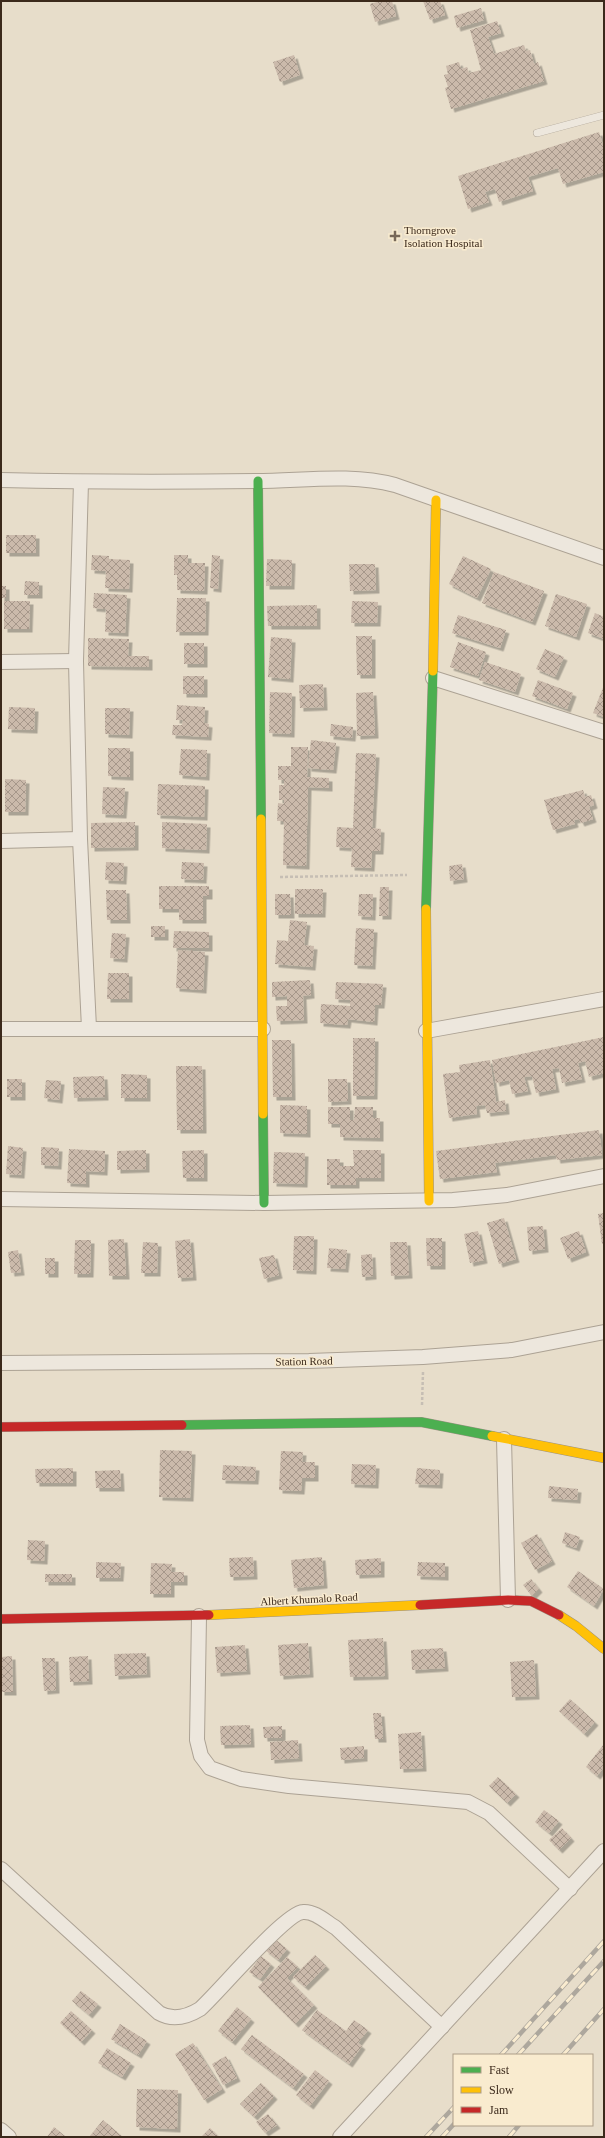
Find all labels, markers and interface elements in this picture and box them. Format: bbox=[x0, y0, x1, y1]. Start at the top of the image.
place label: Thorngrove Isolation Hospital bbox=[404, 224, 483, 249]
marker: Thorngrove Isolation Hospital bbox=[389, 230, 401, 242]
street label: Station Road bbox=[275, 1354, 333, 1367]
street label: Albert Khumalo Road bbox=[260, 1590, 359, 1608]
legend bbox=[453, 2054, 593, 2126]
text: Fast bbox=[489, 2063, 510, 2077]
text: Slow bbox=[489, 2083, 514, 2097]
text: Jam bbox=[489, 2103, 509, 2117]

